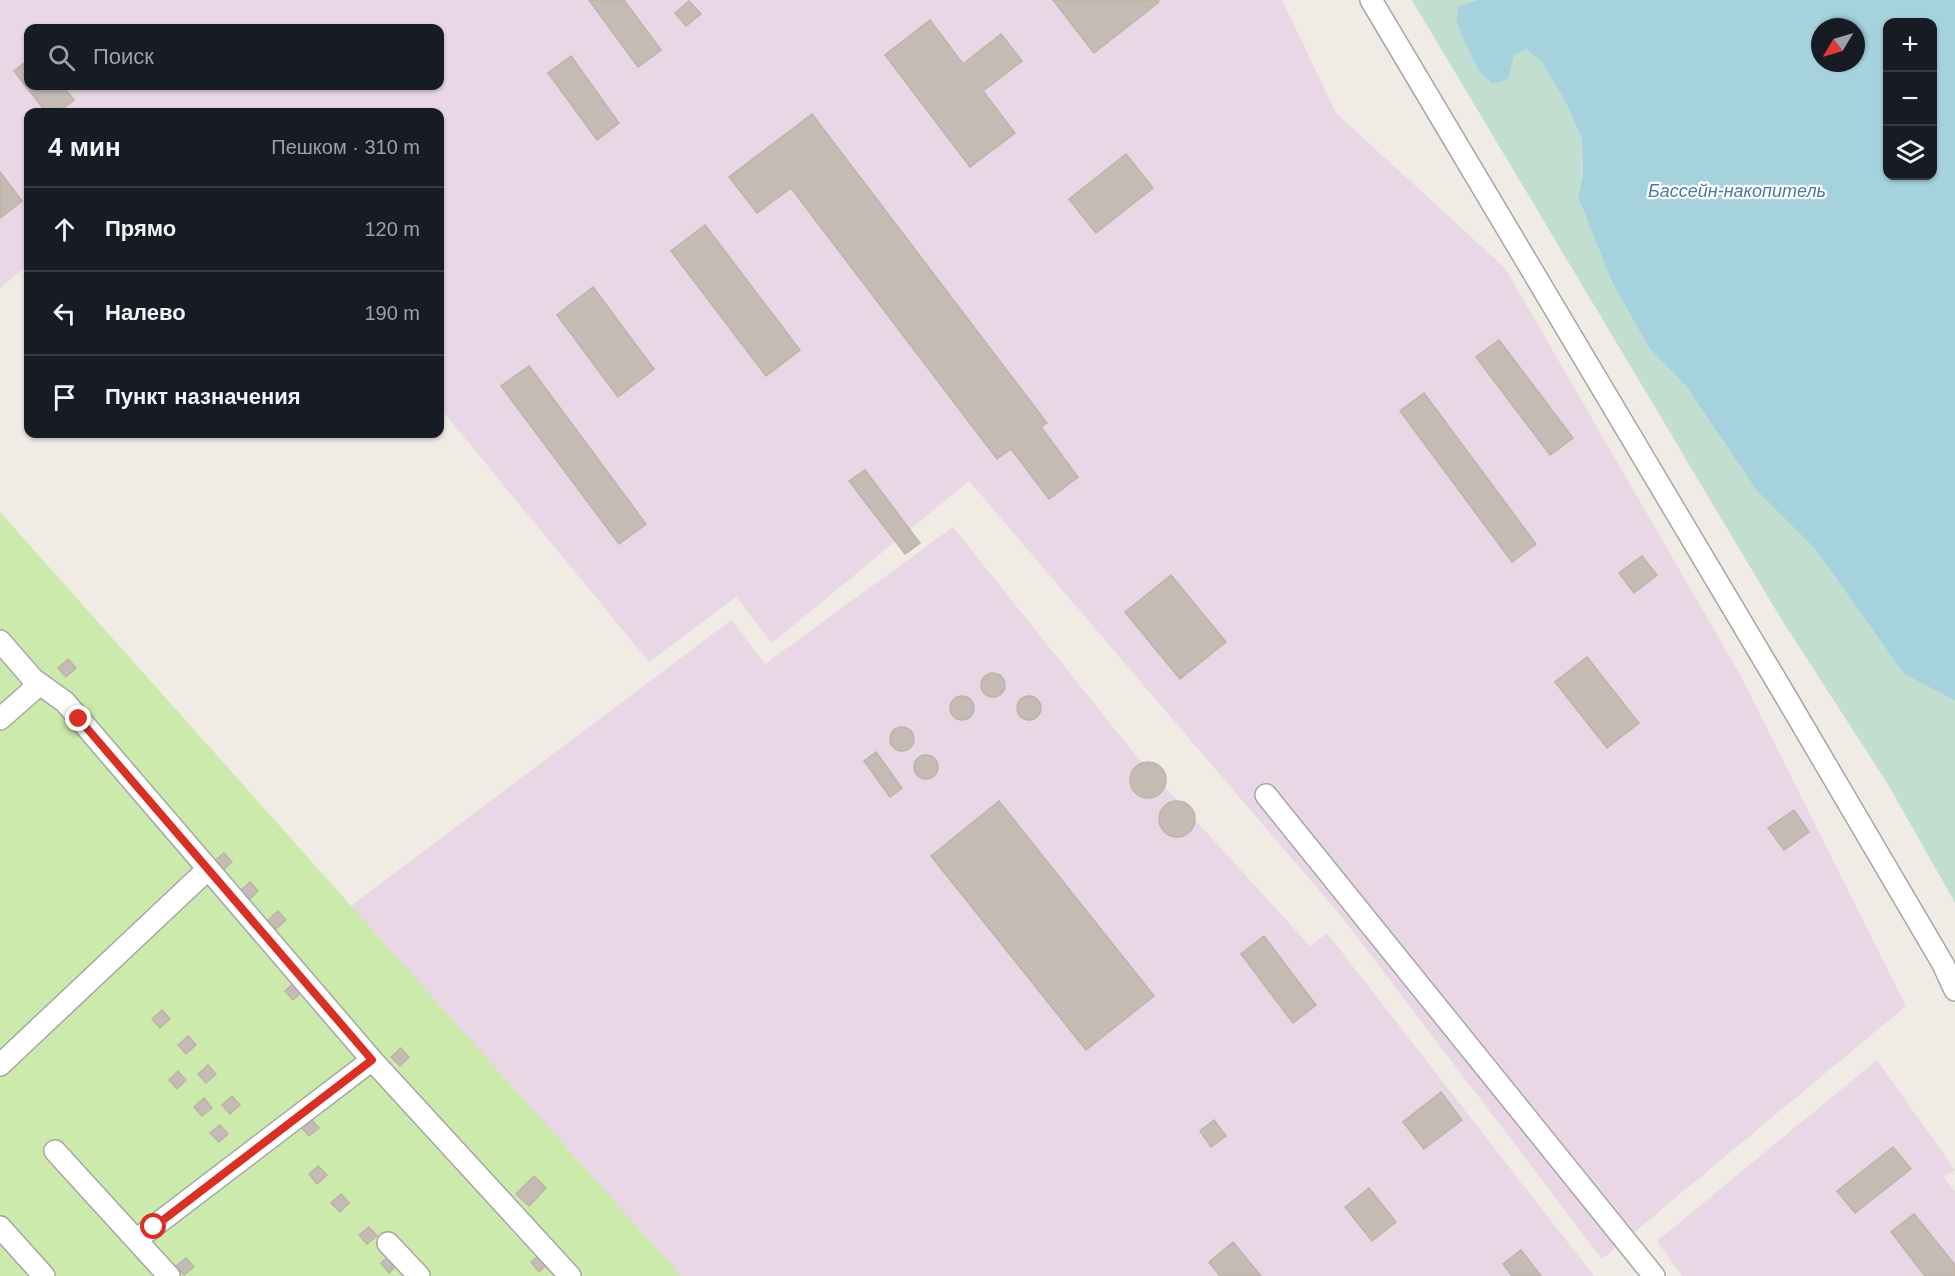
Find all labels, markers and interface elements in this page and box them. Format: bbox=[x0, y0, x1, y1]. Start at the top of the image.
north arrow bbox=[1811, 18, 1865, 72]
map controls bbox=[1883, 18, 1937, 180]
button: + bbox=[1883, 18, 1937, 72]
search box bbox=[24, 24, 444, 90]
icon: search bbox=[45, 41, 78, 74]
text: Поиск bbox=[93, 44, 154, 69]
button: − bbox=[1883, 72, 1937, 126]
button: layers bbox=[1883, 126, 1937, 180]
text: 4 мин bbox=[48, 132, 121, 162]
text: Пешком · 310 m bbox=[271, 136, 420, 158]
water label: Бассейн-накопитель bbox=[1648, 181, 1826, 201]
icon: ahead bbox=[48, 213, 81, 246]
text: Прямо bbox=[105, 216, 176, 241]
text: 120 m bbox=[364, 218, 420, 240]
icon: left bbox=[48, 297, 81, 330]
text: Налево bbox=[105, 300, 186, 325]
text: 190 m bbox=[364, 302, 420, 324]
icon: arrive bbox=[48, 381, 81, 414]
text: Пункт назначения bbox=[105, 384, 301, 409]
route end bbox=[65, 705, 91, 731]
route start bbox=[140, 1213, 166, 1239]

